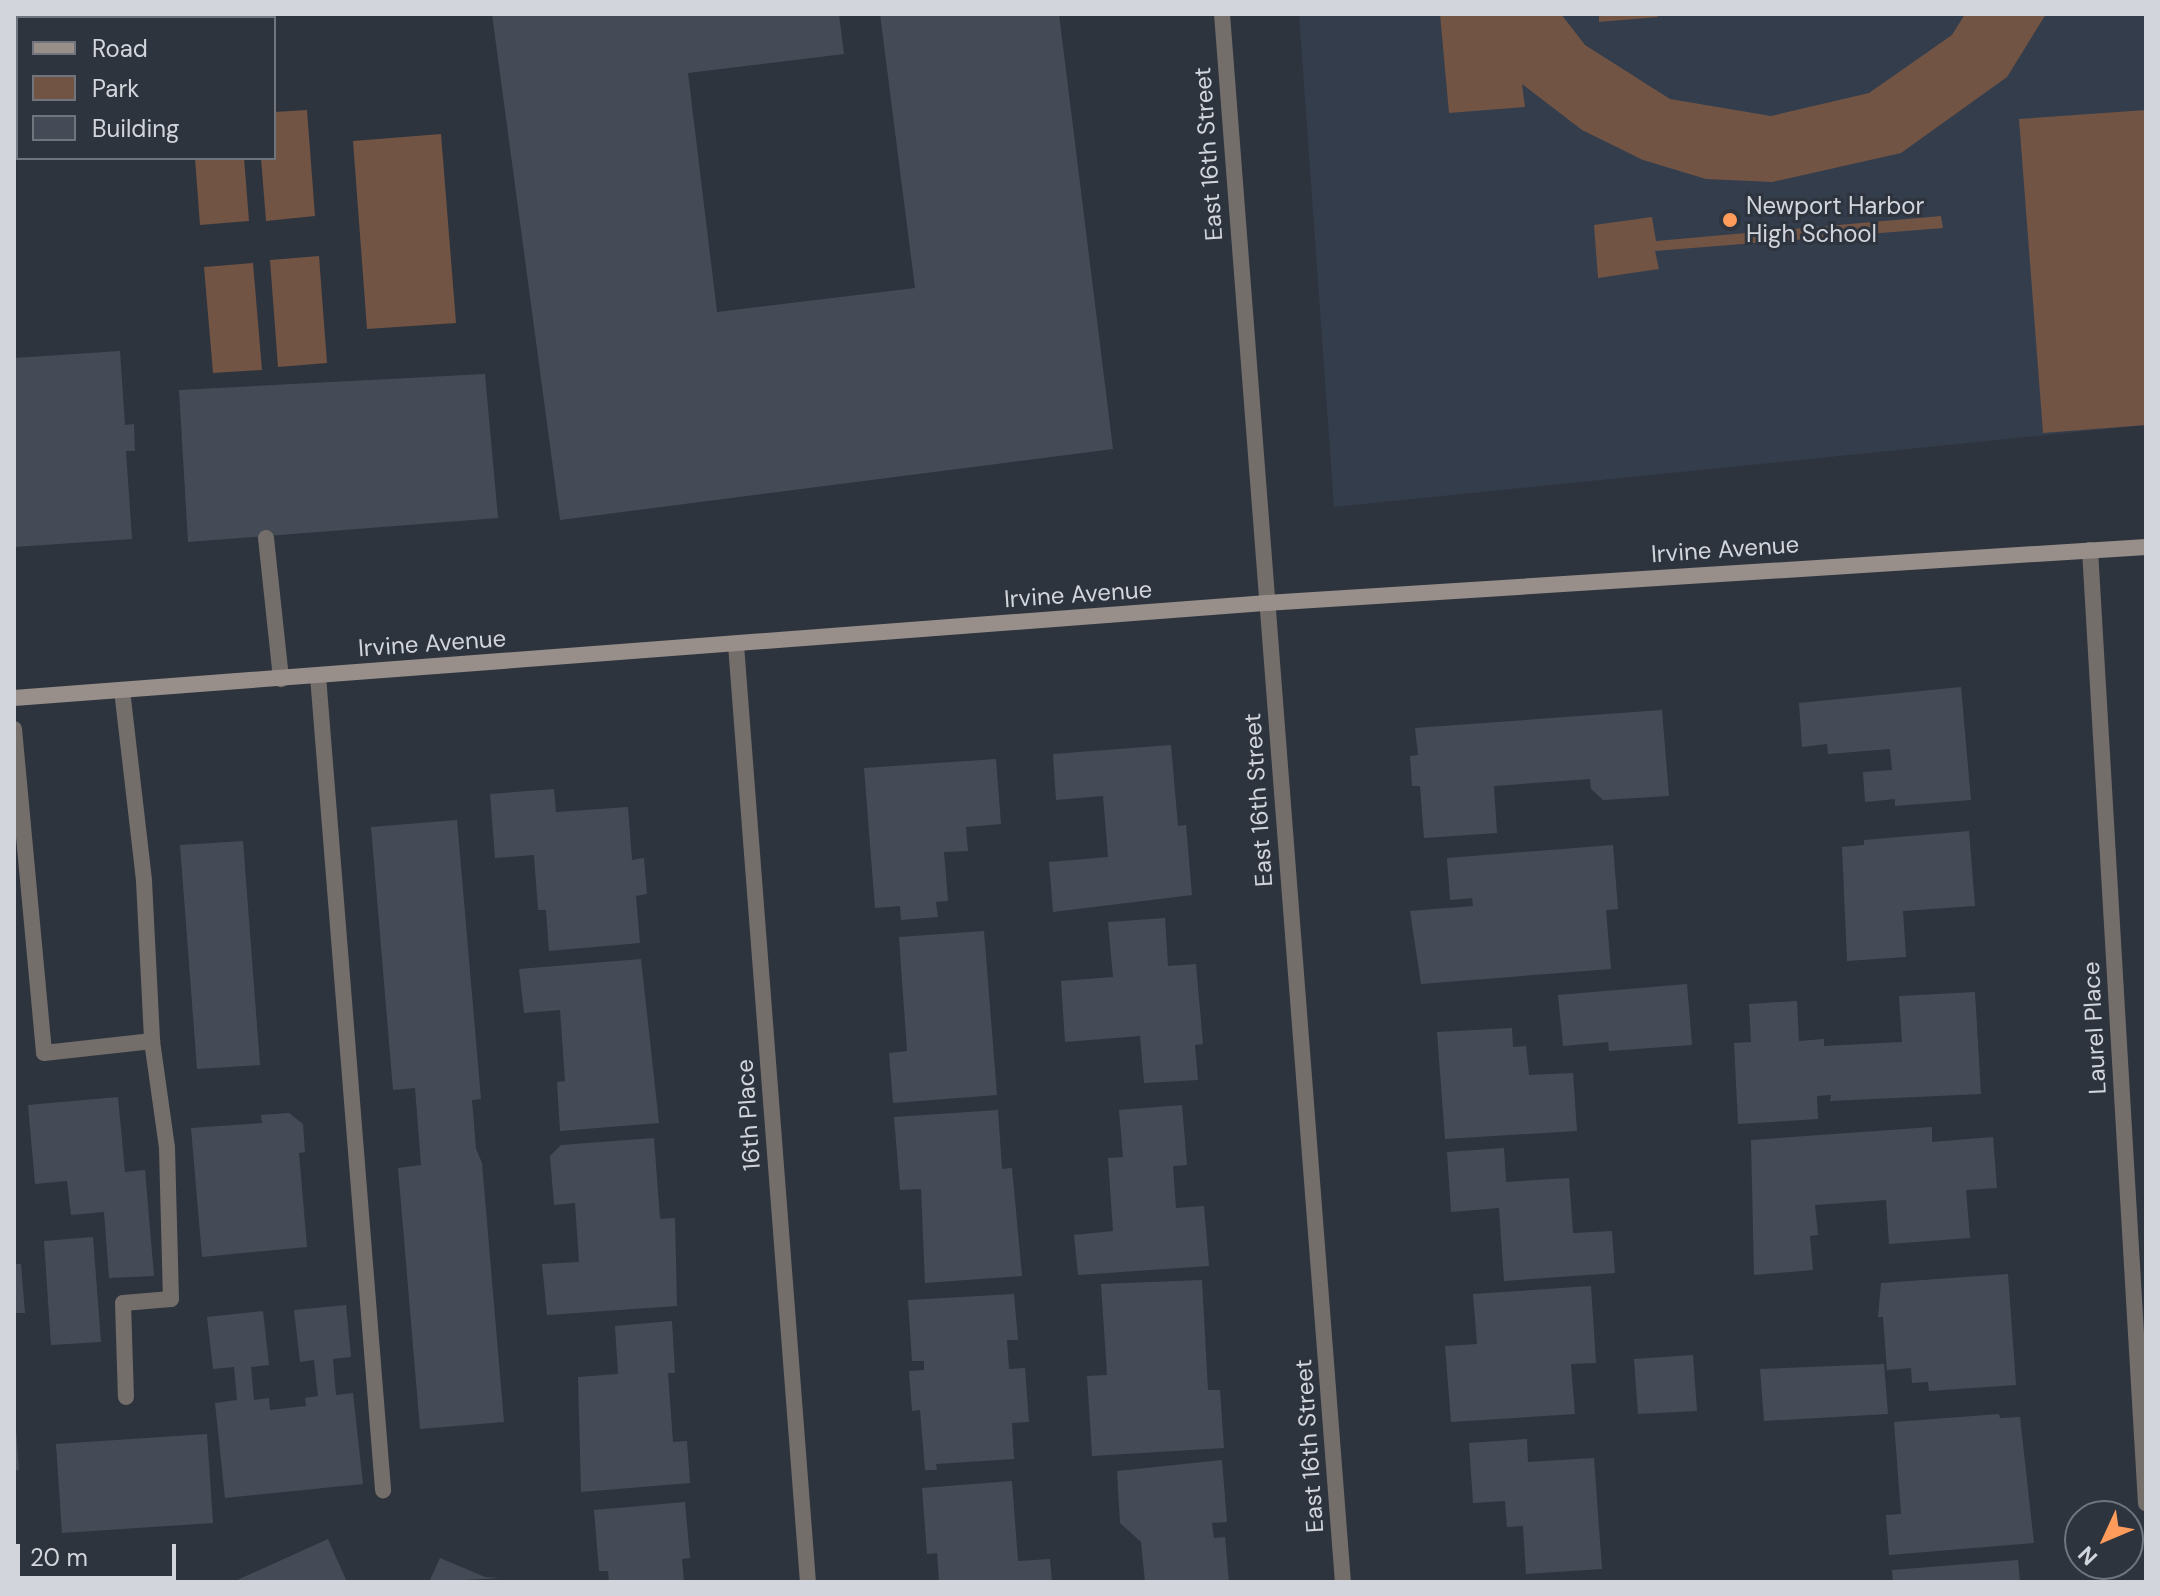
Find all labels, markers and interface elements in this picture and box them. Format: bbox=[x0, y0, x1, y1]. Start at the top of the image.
legend bbox=[16, 16, 276, 160]
text: Road bbox=[92, 33, 148, 64]
street label: East 16th Street bbox=[1188, 66, 1228, 242]
text: Park bbox=[92, 73, 139, 104]
text: Building bbox=[92, 113, 179, 144]
place label: Newport Harbor High School bbox=[1746, 192, 1924, 248]
marker: Newport Harbor High School bbox=[1721, 211, 1739, 229]
street label: Irvine Avenue bbox=[1650, 529, 1800, 569]
street label: Irvine Avenue bbox=[1003, 574, 1153, 614]
street label: Irvine Avenue bbox=[357, 623, 507, 663]
street label: East 16th Street bbox=[1238, 712, 1278, 888]
street label: Laurel Place bbox=[2076, 961, 2112, 1095]
street label: 16th Place bbox=[730, 1058, 766, 1172]
street label: East 16th Street bbox=[1289, 1358, 1329, 1534]
north arrow bbox=[2064, 1500, 2144, 1580]
scale bar bbox=[20, 1528, 180, 1578]
text: N bbox=[2072, 1540, 2104, 1571]
text: 20 m bbox=[30, 1542, 88, 1573]

